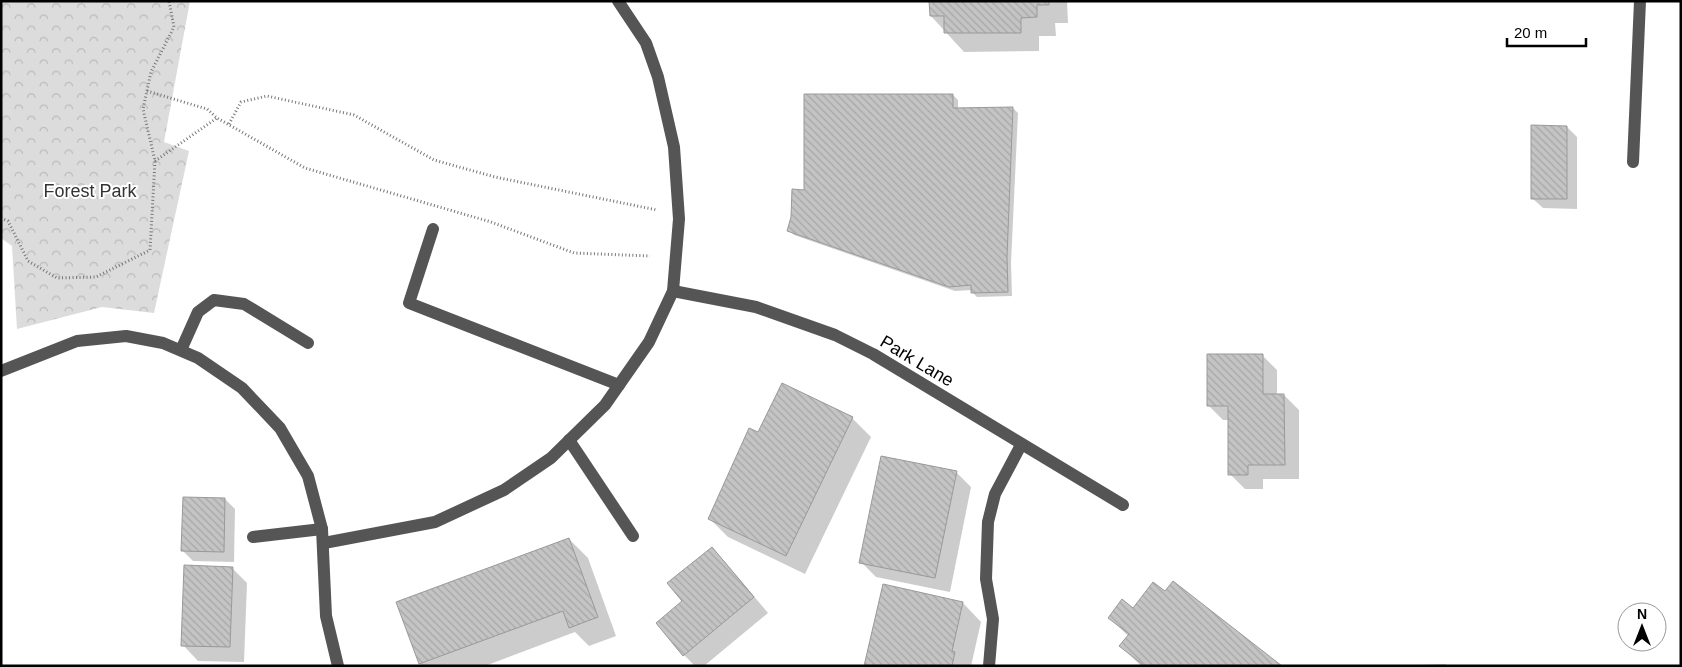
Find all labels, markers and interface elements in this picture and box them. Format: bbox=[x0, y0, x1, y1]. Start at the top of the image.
scale bar bbox=[1507, 15, 1586, 47]
text: 20 m bbox=[1514, 24, 1547, 41]
park label: Forest Park bbox=[43, 181, 138, 201]
street label: Park Lane bbox=[877, 331, 957, 391]
north arrow bbox=[1617, 602, 1667, 652]
text: N bbox=[1637, 606, 1647, 622]

